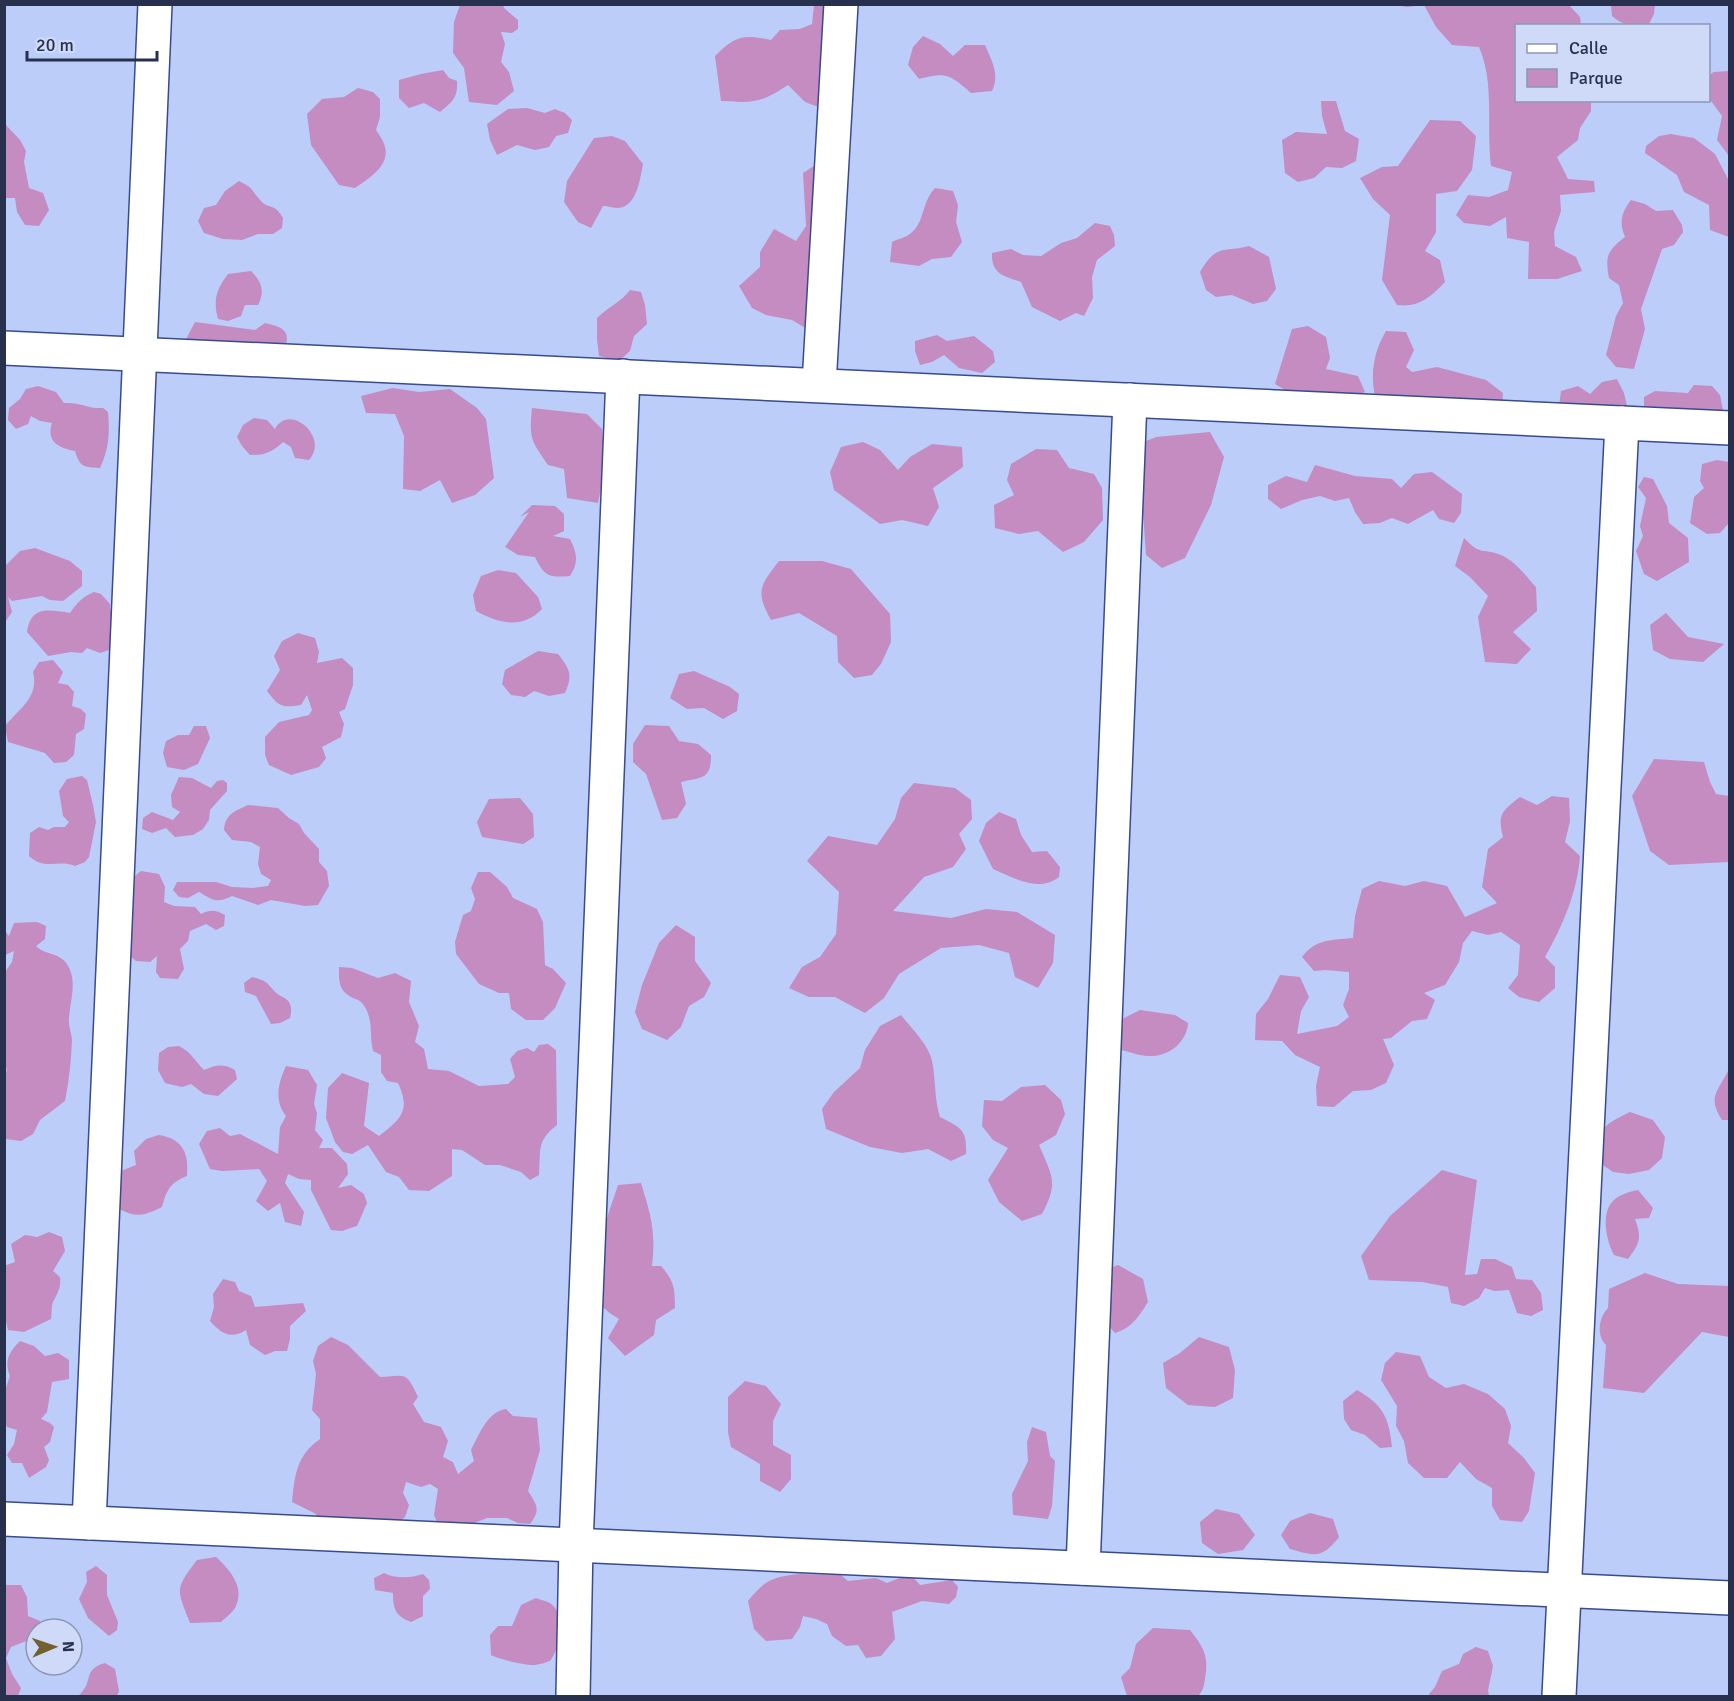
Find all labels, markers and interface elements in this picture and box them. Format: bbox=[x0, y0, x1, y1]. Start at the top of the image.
scale bar bbox=[27, 24, 158, 62]
legend bbox=[1515, 24, 1710, 102]
text: 20 m bbox=[36, 34, 74, 56]
text: Calle bbox=[1569, 37, 1608, 59]
text: Parque bbox=[1569, 67, 1623, 89]
north arrow bbox=[24, 1617, 84, 1677]
text: N bbox=[58, 1641, 78, 1652]

